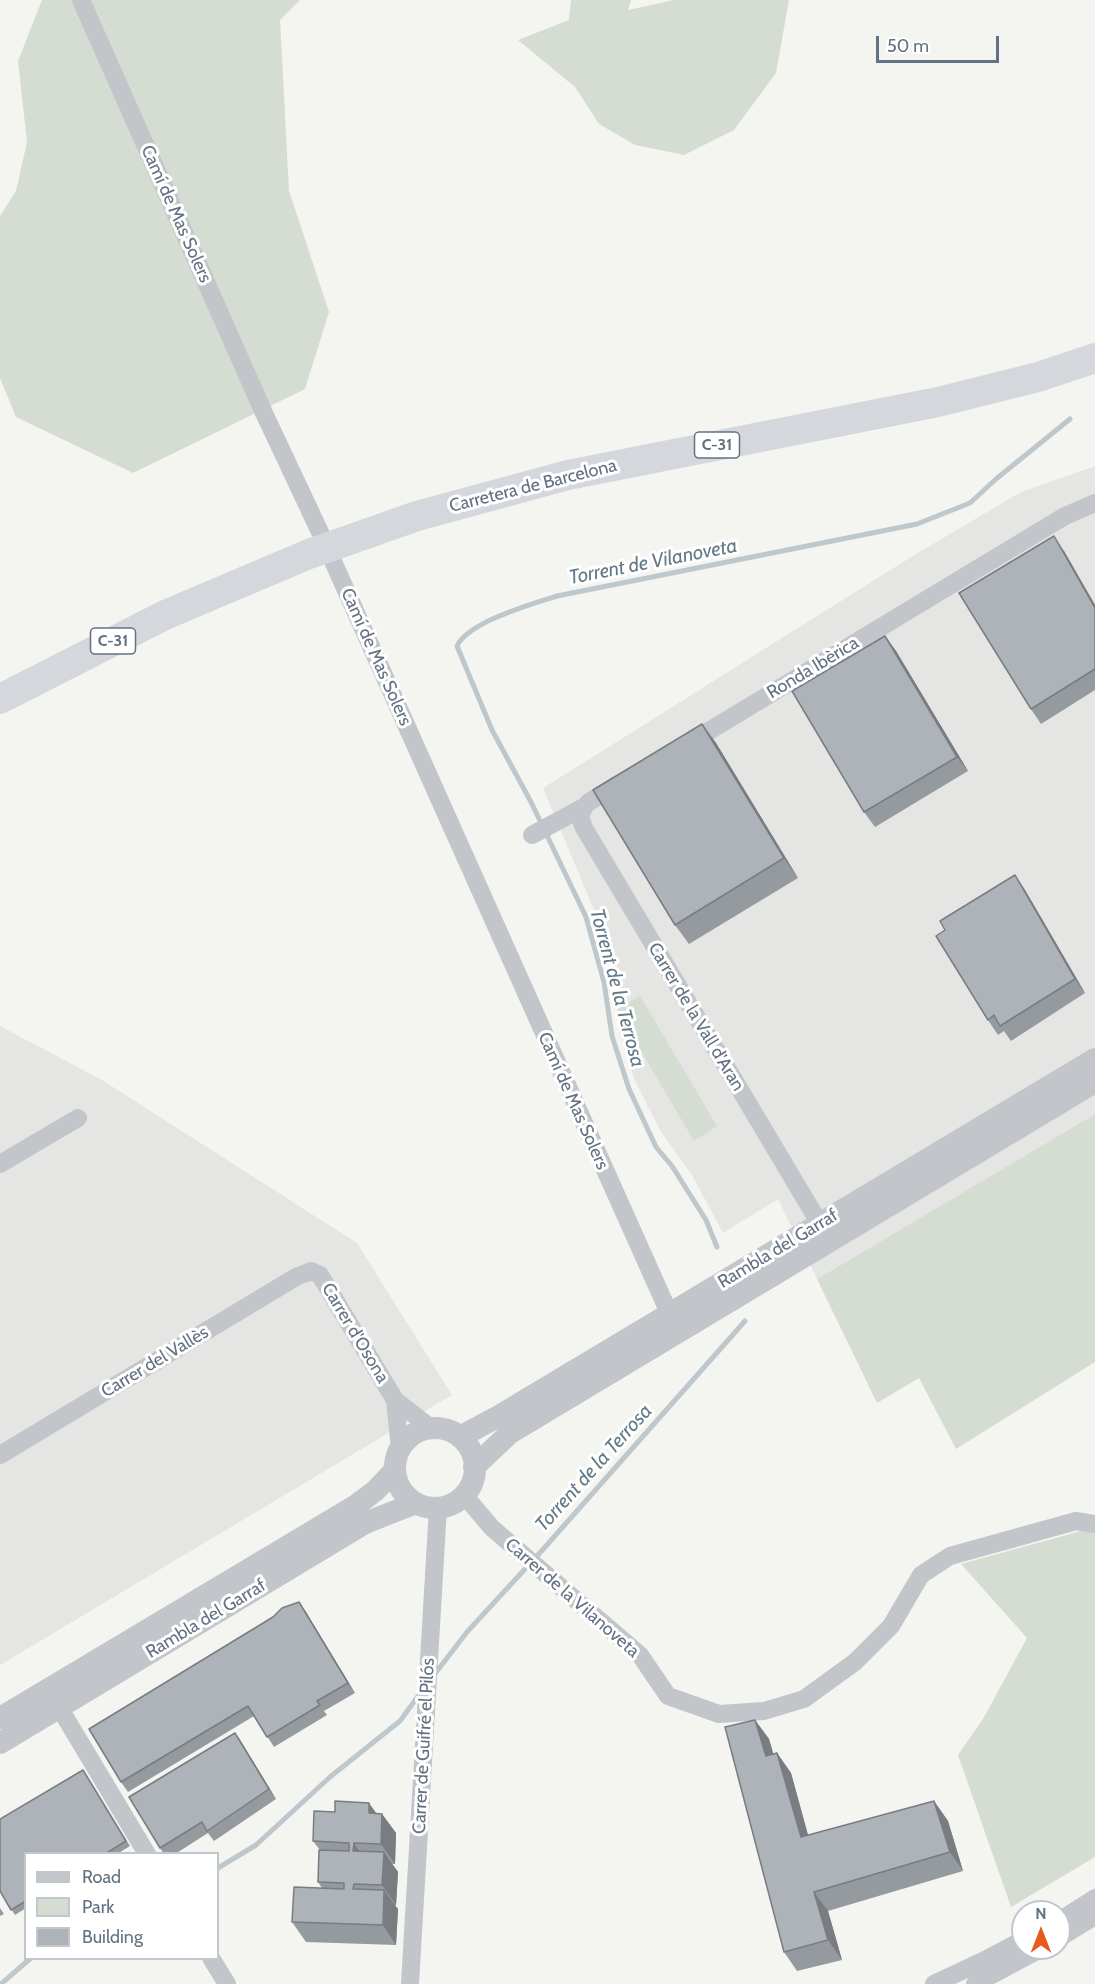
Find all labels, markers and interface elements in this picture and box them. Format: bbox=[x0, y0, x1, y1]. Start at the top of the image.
scale bar bbox=[879, 24, 1002, 62]
text: 50 m bbox=[887, 35, 929, 57]
street label: Camí de Mas Solers bbox=[136, 142, 216, 286]
road number: C-31 bbox=[694, 432, 740, 458]
street label: Carretera de Barcelona bbox=[447, 455, 619, 517]
water label: Torrent de Vilanoveta bbox=[567, 534, 739, 590]
street label: Camí de Mas Solers bbox=[336, 585, 416, 729]
road number: C-31 bbox=[90, 628, 136, 654]
street label: Ronda Ibèrica bbox=[763, 632, 863, 704]
water label: Torrent de la Terrosa bbox=[584, 906, 650, 1070]
street label: Carrer de la Vall d'Aran bbox=[643, 939, 749, 1095]
street label: Camí de Mas Solers bbox=[533, 1029, 613, 1173]
street label: Rambla del Garraf bbox=[714, 1205, 842, 1293]
street label: Carrer d'Osona bbox=[317, 1279, 393, 1387]
street label: Carrer del Vallès bbox=[97, 1322, 213, 1402]
water label: Torrent de la Terrosa bbox=[531, 1399, 657, 1537]
street label: Carrer de la Vilanoveta bbox=[500, 1534, 644, 1662]
street label: Rambla del Garraf bbox=[142, 1575, 270, 1663]
street label: Carrer de Guifré el Pilós bbox=[409, 1658, 439, 1834]
legend bbox=[24, 1852, 219, 1960]
text: Road bbox=[82, 1866, 121, 1888]
text: Park bbox=[82, 1896, 114, 1918]
north arrow bbox=[1011, 1900, 1071, 1960]
text: N bbox=[1035, 1904, 1047, 1923]
text: Building bbox=[82, 1926, 143, 1948]

